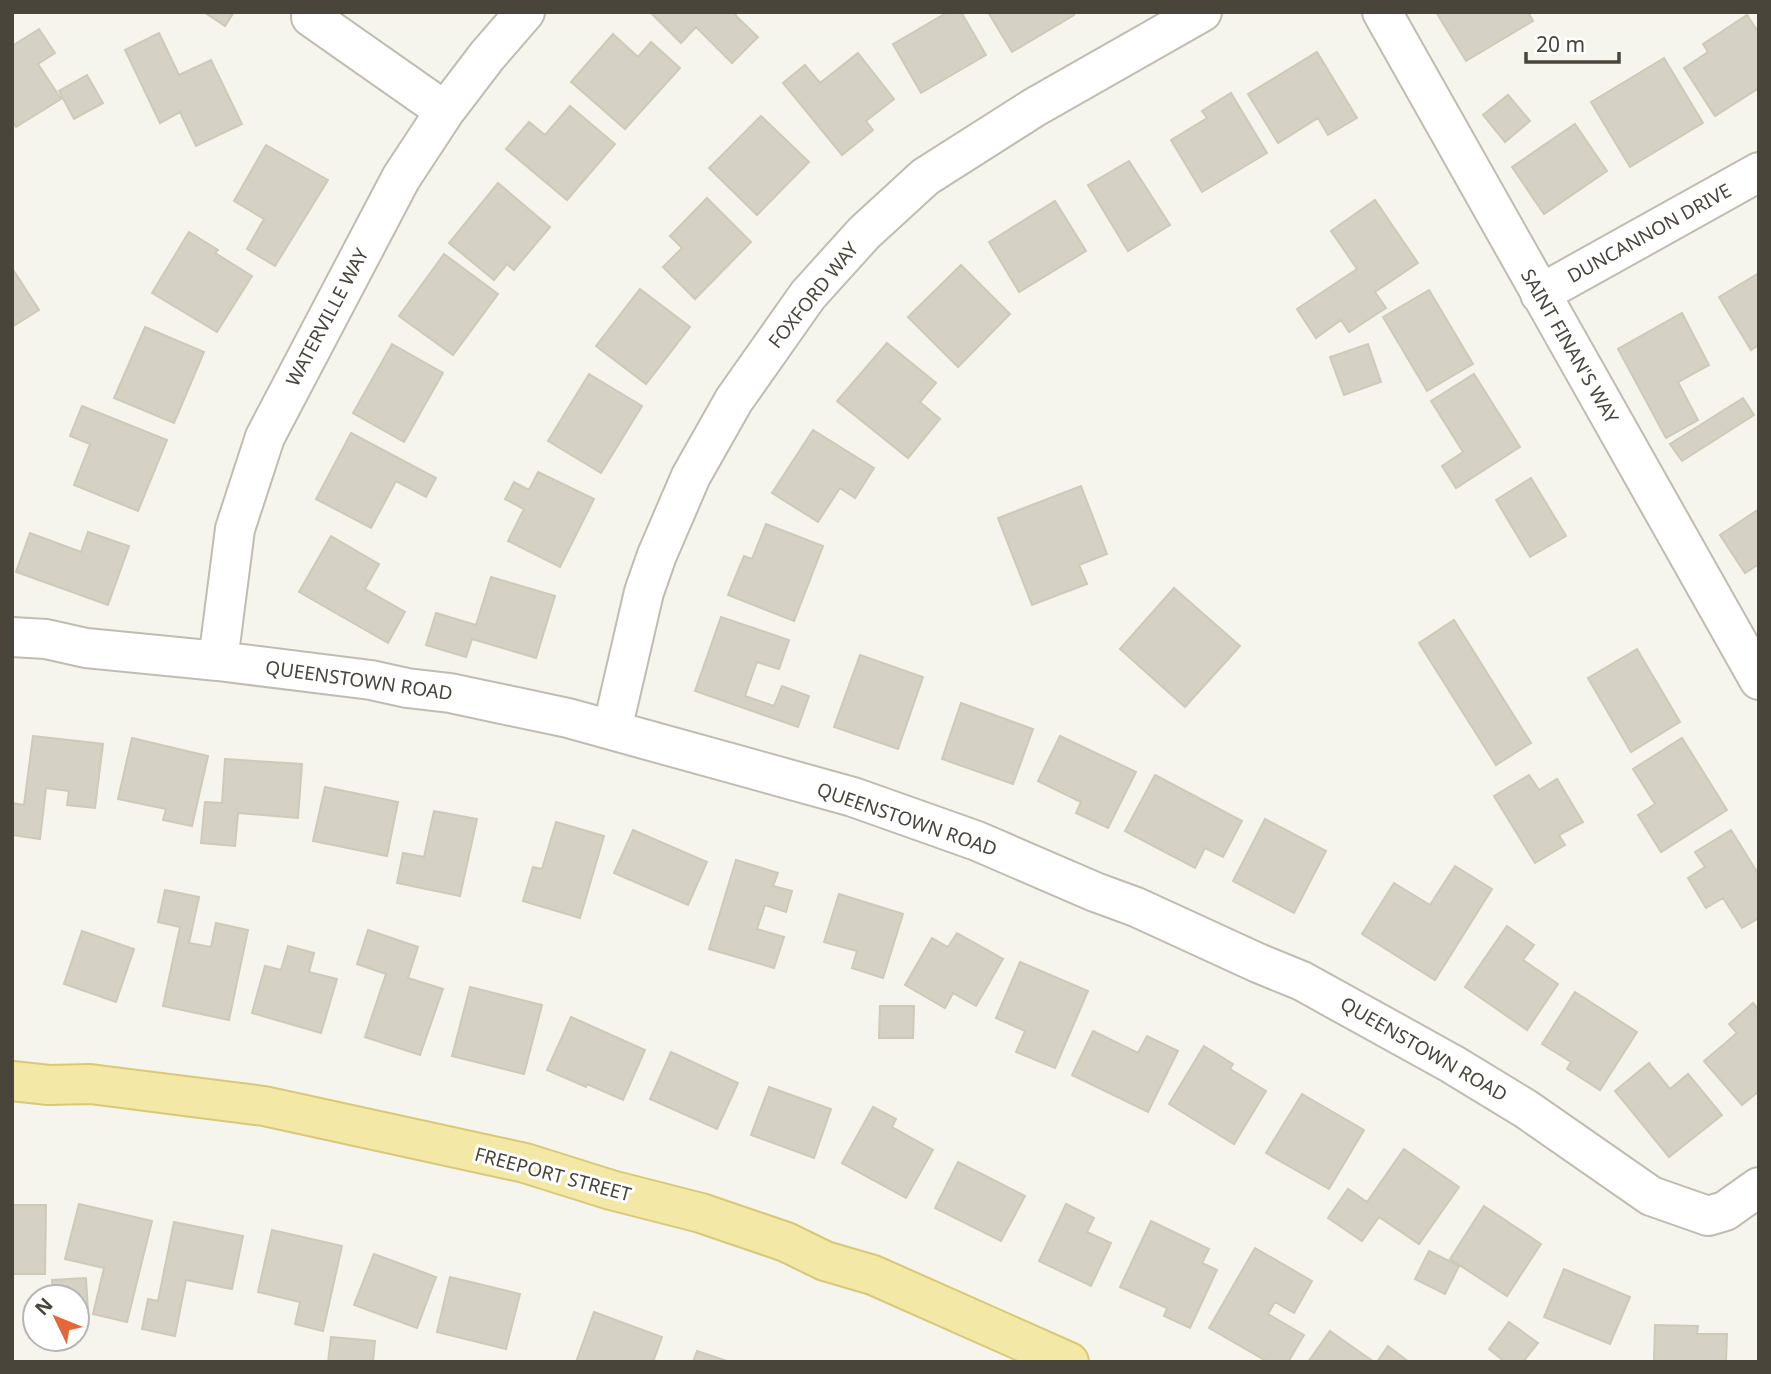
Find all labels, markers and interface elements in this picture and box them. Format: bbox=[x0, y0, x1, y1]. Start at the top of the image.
scale bar bbox=[1526, 21, 1619, 65]
text: 20 m bbox=[1536, 30, 1585, 58]
street label: DUNCANNON DRIVE bbox=[1562, 177, 1736, 289]
street label: FOXFORD WAY bbox=[762, 236, 864, 353]
street label: WATERVILLE WAY bbox=[280, 243, 374, 390]
street label: SAINT FINAN'S WAY bbox=[1515, 264, 1625, 428]
street label: QUEENSTOWN ROAD bbox=[264, 654, 454, 706]
street label: QUEENSTOWN ROAD bbox=[813, 776, 1001, 862]
street label: QUEENSTOWN ROAD bbox=[1336, 991, 1512, 1107]
street label: FREEPORT STREET bbox=[472, 1141, 635, 1208]
north arrow bbox=[21, 1283, 91, 1353]
text: N bbox=[29, 1292, 58, 1321]

